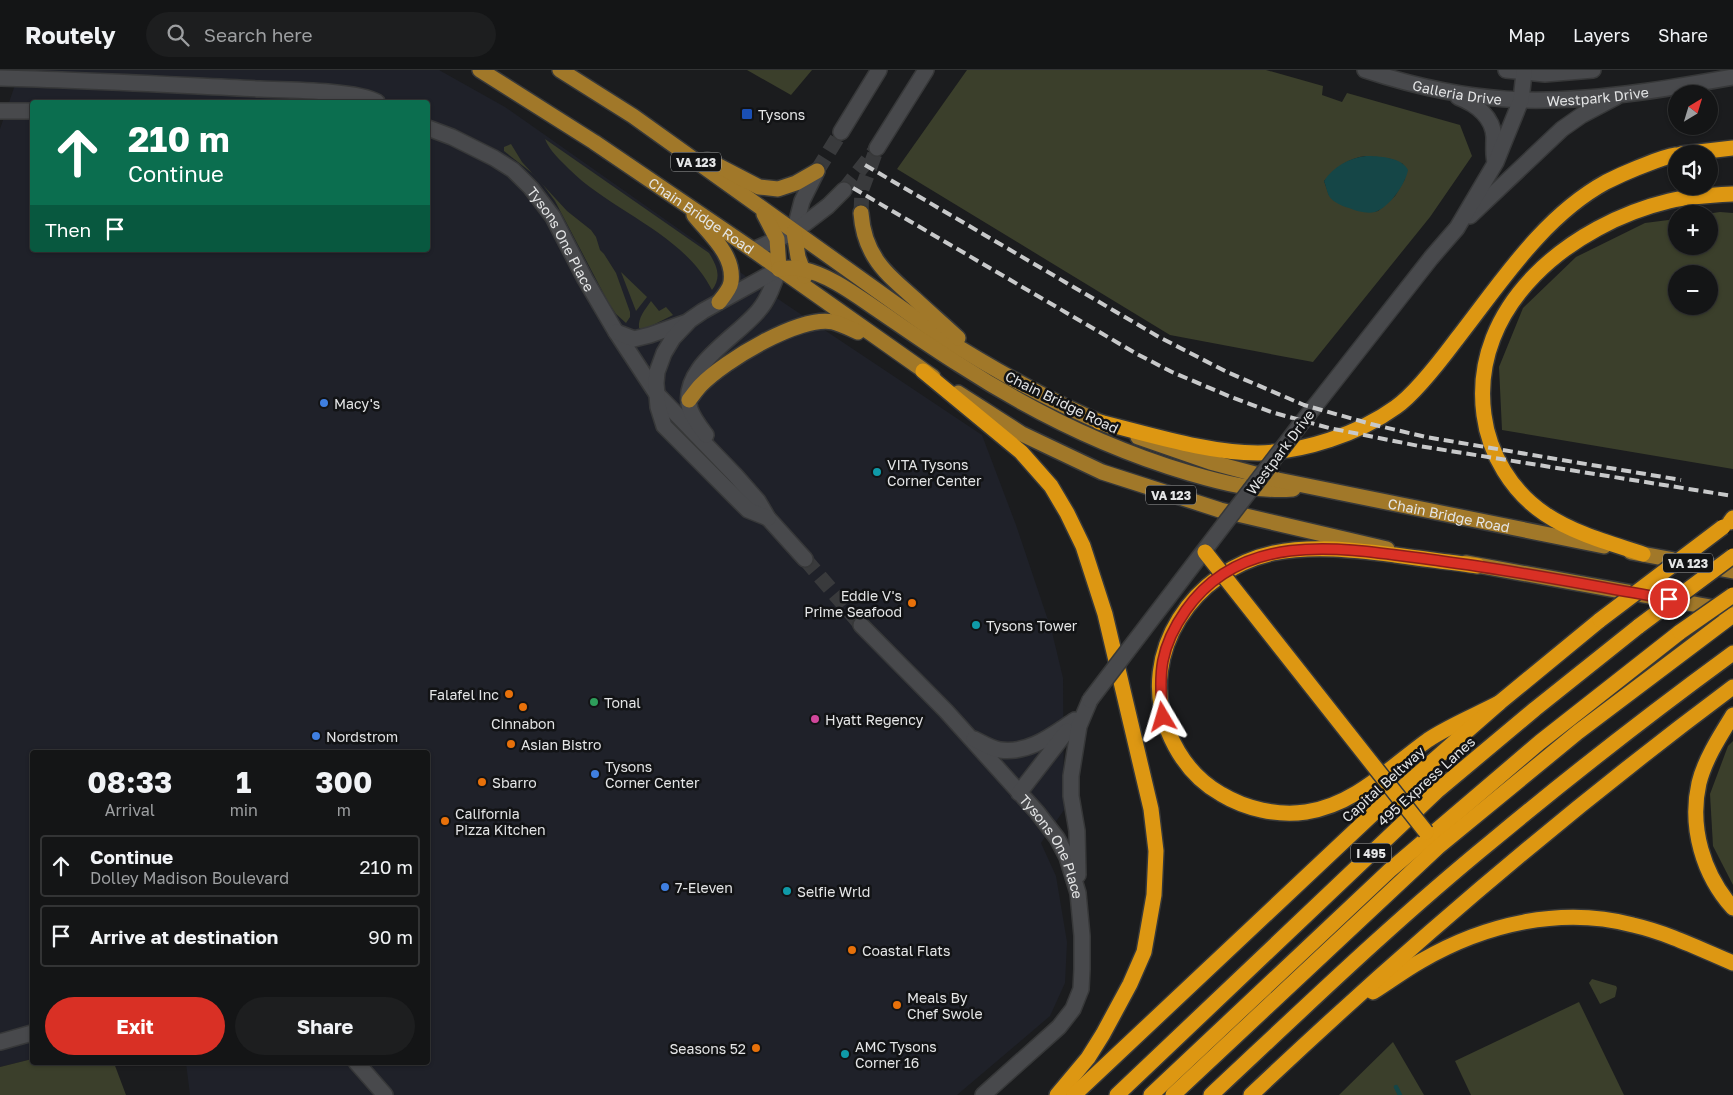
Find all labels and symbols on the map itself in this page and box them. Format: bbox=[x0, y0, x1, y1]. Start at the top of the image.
street label: Galleria Drive bbox=[1411, 76, 1503, 107]
street label: Westpark Drive bbox=[1546, 83, 1650, 109]
north arrow bbox=[1668, 85, 1718, 135]
place label: Tysons bbox=[758, 106, 805, 123]
marker: Tysons bbox=[740, 107, 754, 121]
road number: VA 123 bbox=[671, 152, 721, 171]
street label: Chain Bridge Road bbox=[646, 173, 758, 257]
street label: Tysons One Place bbox=[524, 183, 599, 294]
street label: Chain Bridge Road bbox=[1003, 367, 1121, 437]
place label: Macy's bbox=[334, 395, 380, 412]
marker: Macy's bbox=[318, 397, 330, 409]
street label: Westpark Drive bbox=[1242, 406, 1318, 498]
place label: VITA Tysons Corner Center bbox=[887, 456, 982, 489]
marker: VITA Tysons Corner Center bbox=[871, 466, 883, 478]
road number: VA 123 bbox=[1146, 486, 1196, 504]
street label: Chain Bridge Road bbox=[1387, 494, 1511, 535]
road number: VA 123 bbox=[1663, 553, 1713, 572]
pin bbox=[1648, 578, 1690, 620]
place label: Eddie V's Prime Seafood bbox=[804, 587, 902, 620]
marker: Eddie V's Prime Seafood bbox=[906, 597, 918, 609]
place label: Tysons Tower bbox=[986, 617, 1078, 634]
marker: Tysons Tower bbox=[970, 619, 982, 631]
place label: Falafel Inc bbox=[429, 686, 499, 703]
marker: Falafel Inc bbox=[503, 688, 515, 700]
position arrow bbox=[1136, 690, 1188, 742]
place label: Tonal bbox=[604, 694, 641, 711]
marker: Tonal bbox=[588, 696, 600, 708]
marker: Cinnabon bbox=[517, 701, 529, 713]
place label: Hyatt Regency bbox=[825, 711, 924, 728]
marker: Hyatt Regency bbox=[809, 713, 821, 725]
place label: Cinnabon bbox=[491, 715, 555, 732]
place label: Nordstrom bbox=[326, 728, 398, 745]
marker: Nordstrom bbox=[310, 730, 322, 742]
street label: 495 Express Lanes bbox=[1374, 733, 1478, 829]
place label: Asian Bistro bbox=[521, 736, 601, 753]
marker: Asian Bistro bbox=[505, 738, 517, 750]
street label: Capital Beltway bbox=[1338, 742, 1428, 826]
place label: Tysons Corner Center bbox=[605, 758, 700, 791]
marker: Tysons Corner Center bbox=[589, 768, 601, 780]
place label: Sbarro bbox=[492, 774, 537, 791]
marker: Sbarro bbox=[476, 776, 488, 788]
street label: Tysons One Place bbox=[1016, 791, 1087, 899]
place label: California Pizza Kitchen bbox=[455, 805, 546, 838]
marker: California Pizza Kitchen bbox=[439, 815, 451, 827]
road number: I 495 bbox=[1351, 844, 1391, 862]
place label: 7-Eleven bbox=[675, 879, 733, 896]
marker: 7-Eleven bbox=[659, 881, 671, 893]
place label: Selfie Wrld bbox=[797, 883, 870, 900]
marker: Selfie Wrld bbox=[781, 885, 793, 897]
place label: Coastal Flats bbox=[862, 942, 950, 959]
marker: Coastal Flats bbox=[846, 944, 858, 956]
place label: Meals By Chef Swole bbox=[907, 989, 983, 1022]
marker: Meals By Chef Swole bbox=[891, 999, 903, 1011]
place label: AMC Tysons Corner 16 bbox=[855, 1038, 937, 1071]
place label: Seasons 52 bbox=[669, 1040, 746, 1057]
marker: Seasons 52 bbox=[750, 1042, 762, 1054]
marker: AMC Tysons Corner 16 bbox=[839, 1048, 851, 1060]

